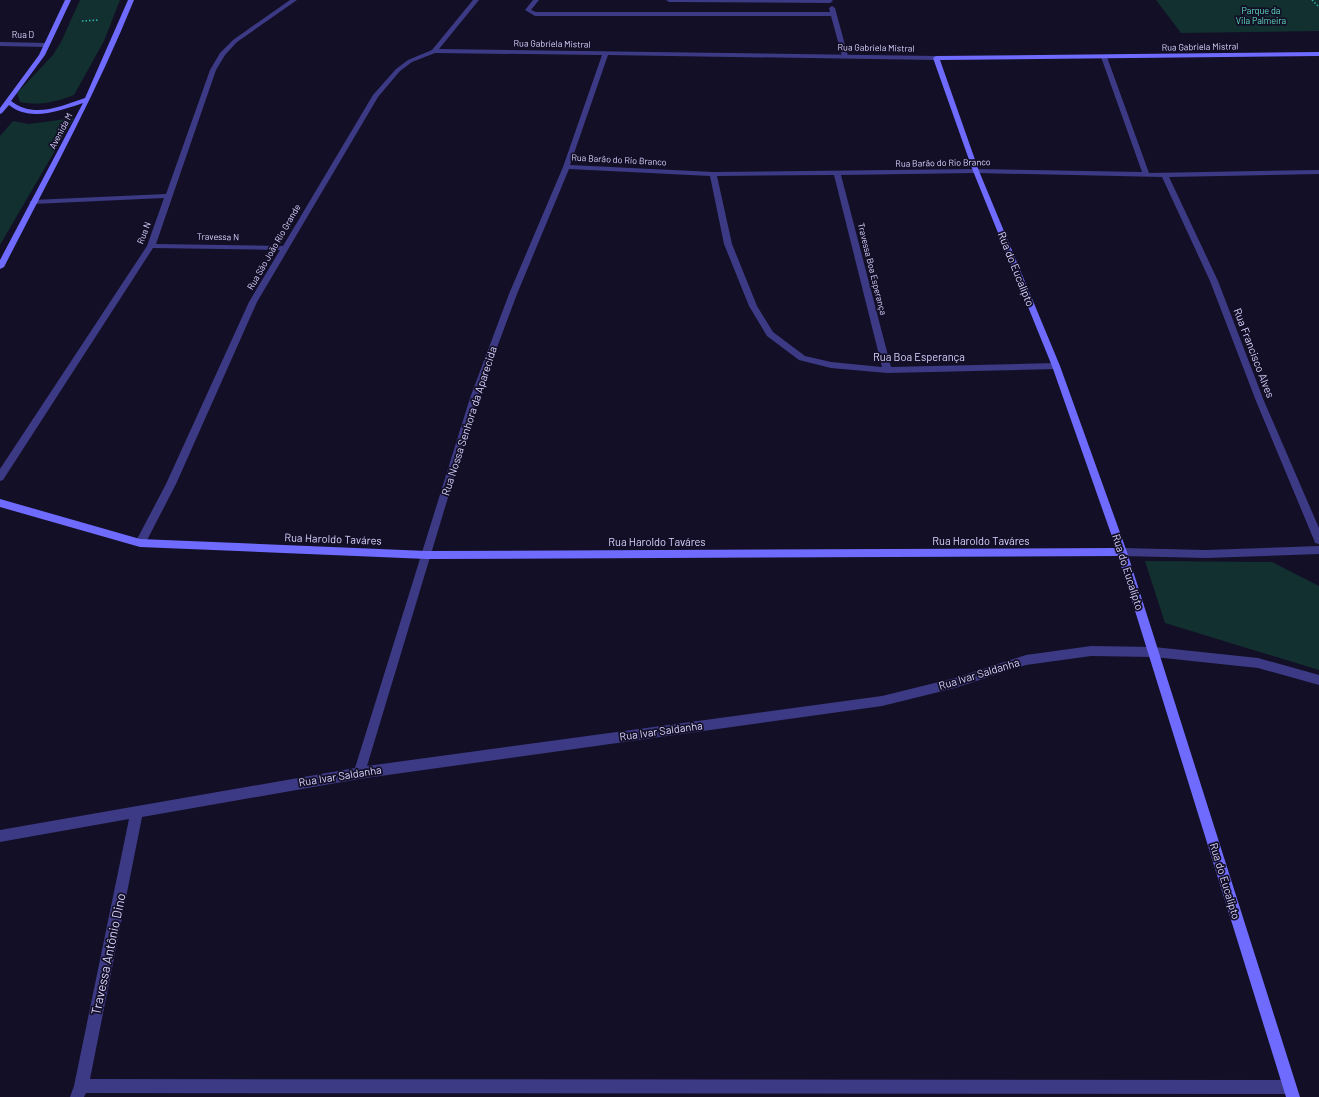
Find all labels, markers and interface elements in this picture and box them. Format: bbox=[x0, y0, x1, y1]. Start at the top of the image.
park label: Parque da Vila Palmeira bbox=[1236, 5, 1286, 26]
street label: Rua D bbox=[12, 29, 34, 40]
street label: Rua Gabriela Mistral bbox=[514, 37, 590, 50]
street label: Rua Gabriela Mistral bbox=[1162, 40, 1238, 53]
street label: Rua Gabriela Mistral bbox=[838, 41, 914, 54]
street label: Avenida M bbox=[47, 111, 75, 151]
street label: Rua Barão do Rio Branco bbox=[571, 152, 667, 167]
street label: Rua Barão do Rio Branco bbox=[895, 156, 991, 169]
street label: Rua São João Rio Grande bbox=[245, 202, 303, 291]
street label: Rua N bbox=[134, 220, 153, 245]
street label: Travessa Boa Esperança bbox=[856, 222, 889, 316]
street label: Rua do Eucalípto bbox=[996, 230, 1037, 308]
street label: Travessa N bbox=[197, 231, 239, 242]
street label: Rua Francisco Alves bbox=[1231, 306, 1278, 400]
street label: Rua Nossa Senhora da Aparecida bbox=[438, 345, 499, 497]
street label: Rua Boa Esperança bbox=[873, 350, 965, 363]
street label: Rua Haroldo Taváres bbox=[284, 530, 382, 547]
street label: Rua do Eucalípto bbox=[1110, 532, 1147, 612]
street label: Rua Haroldo Taváres bbox=[932, 534, 1030, 547]
street label: Rua Haroldo Taváres bbox=[608, 535, 706, 548]
street label: Rua Ivar Saldanha bbox=[937, 655, 1021, 692]
street label: Rua Ivar Saldanha bbox=[618, 718, 703, 743]
street label: Rua Ivar Saldanha bbox=[297, 763, 382, 788]
street label: Rua do Eucalípto bbox=[1208, 841, 1243, 921]
street label: Travessa Antônio Dino bbox=[87, 892, 129, 1016]

